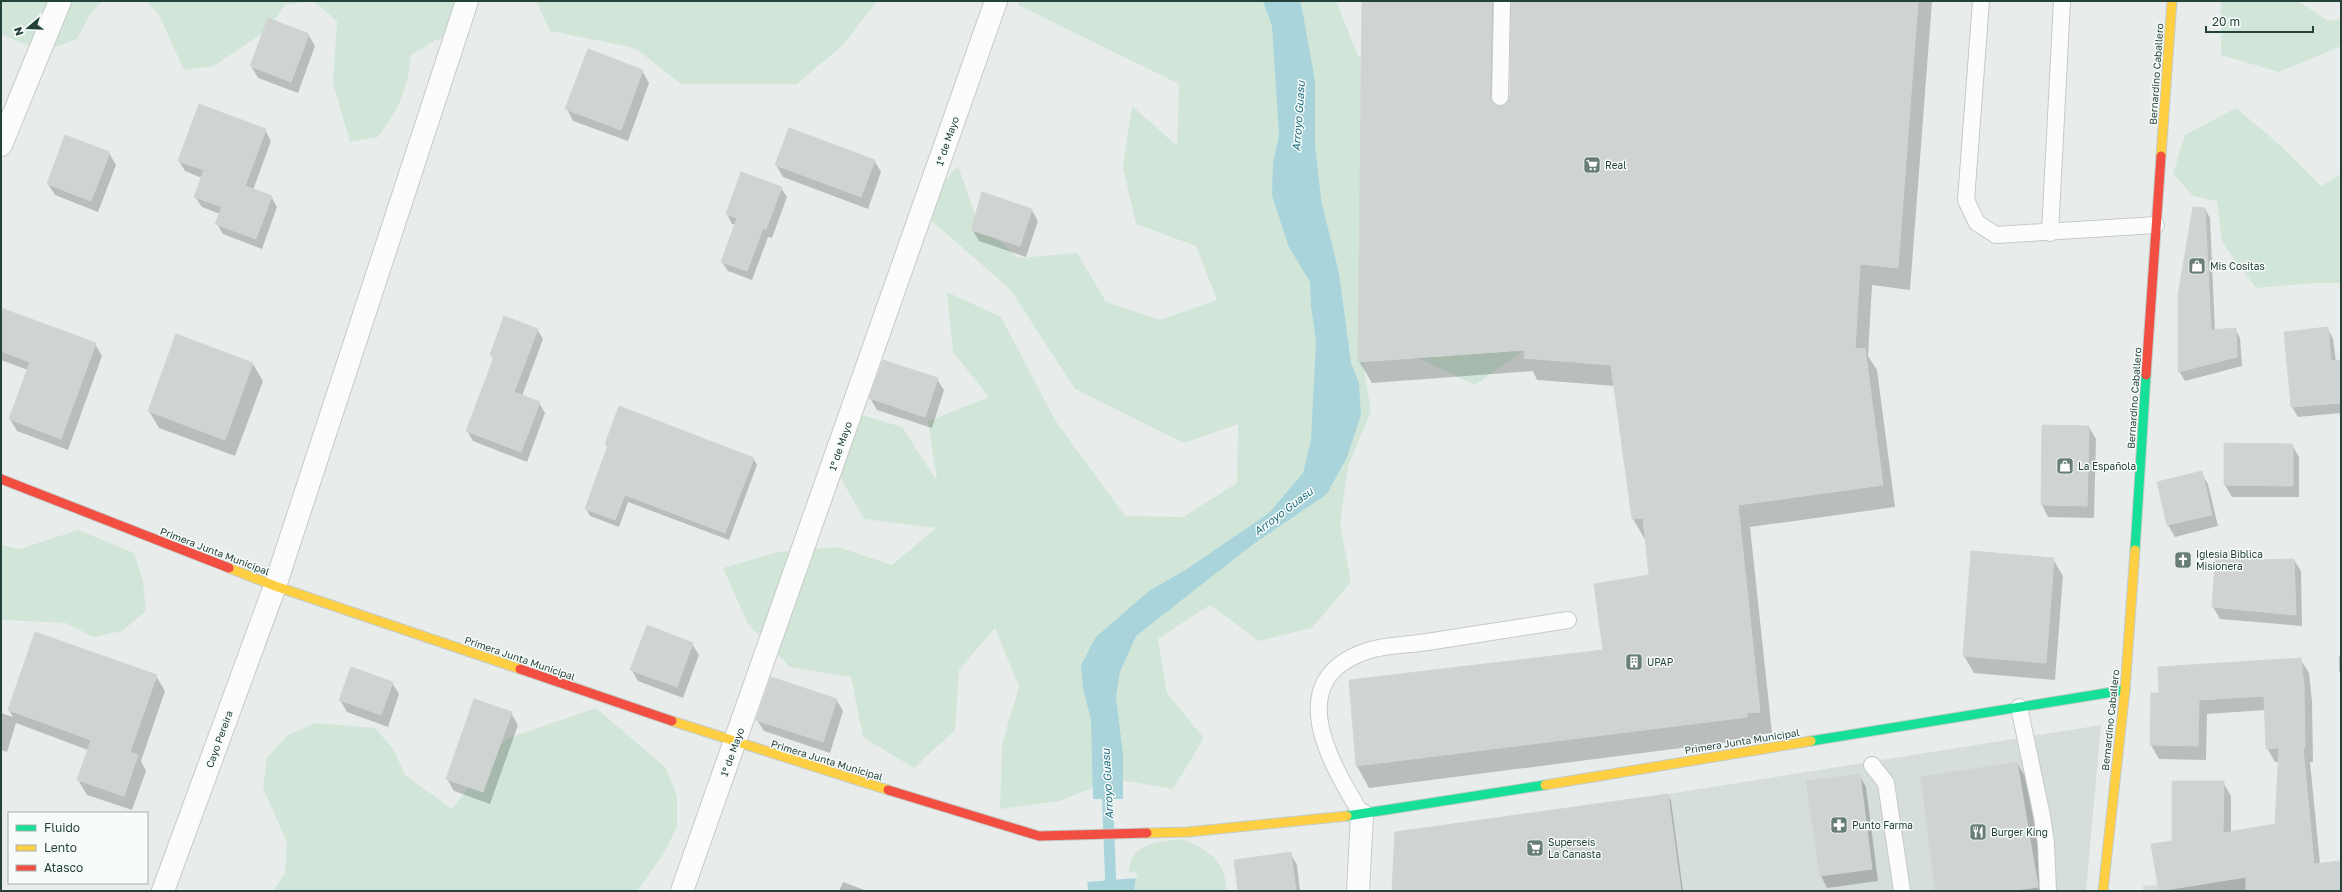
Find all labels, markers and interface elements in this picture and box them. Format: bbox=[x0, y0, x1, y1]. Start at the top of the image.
north arrow bbox=[8, 8, 48, 48]
scale bar bbox=[2206, 8, 2313, 34]
text: 20 m bbox=[2212, 14, 2240, 29]
street label: Bernardino Caballero bbox=[2146, 23, 2166, 125]
text: N bbox=[11, 25, 26, 37]
water label: Arroyo Guasu bbox=[1289, 79, 1308, 152]
street label: 1º de Mayo bbox=[933, 115, 961, 167]
supermarket icon: Real bbox=[1582, 155, 1602, 175]
place label: Real bbox=[1605, 159, 1626, 171]
shop icon: Mis Cositas bbox=[2187, 256, 2207, 276]
place label: Mis Cositas bbox=[2210, 260, 2265, 272]
street label: Bernardino Caballero bbox=[2124, 347, 2144, 449]
street label: 1º de Mayo bbox=[826, 420, 854, 472]
shop icon: La Española bbox=[2055, 456, 2075, 476]
place label: La Española bbox=[2078, 460, 2136, 472]
water label: Arroyo Guasu bbox=[1251, 484, 1317, 538]
street label: Primera Junta Municipal bbox=[159, 525, 271, 577]
place label: Iglesia Biblica Misionera bbox=[2196, 548, 2263, 572]
church icon: Iglesia Biblica Misionera bbox=[2173, 550, 2193, 570]
street label: Primera Junta Municipal bbox=[463, 633, 577, 683]
building icon: UPAP bbox=[1624, 652, 1644, 672]
place label: UPAP bbox=[1647, 656, 1674, 668]
street label: Bernardino Caballero bbox=[2099, 669, 2121, 771]
street label: Cayo Pereira bbox=[203, 709, 235, 769]
street label: 1º de Mayo bbox=[718, 726, 746, 778]
street label: Primera Junta Municipal bbox=[1684, 726, 1800, 756]
street label: Primera Junta Municipal bbox=[770, 737, 884, 783]
water label: Arroyo Guasu bbox=[1099, 747, 1116, 820]
legend bbox=[8, 812, 148, 884]
pharmacy icon: Punto Farma bbox=[1829, 815, 1849, 835]
place label: Punto Farma bbox=[1852, 819, 1913, 831]
text: Fluido bbox=[44, 820, 80, 835]
restaurant icon: Burger King bbox=[1968, 822, 1988, 842]
place label: Burger King bbox=[1991, 826, 2048, 838]
place label: Superseis La Canasta bbox=[1548, 836, 1601, 860]
supermarket icon: Superseis La Canasta bbox=[1525, 838, 1545, 858]
text: Lento bbox=[44, 840, 77, 855]
text: Atasco bbox=[44, 860, 83, 875]

